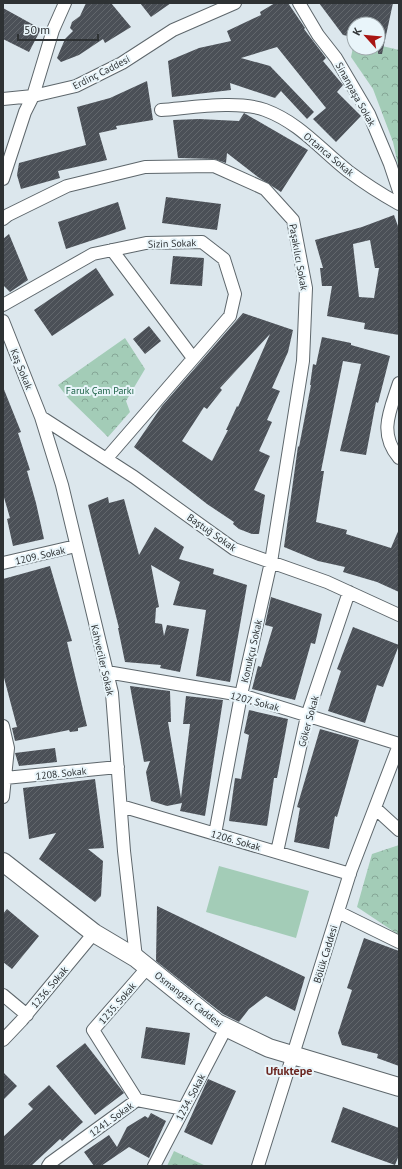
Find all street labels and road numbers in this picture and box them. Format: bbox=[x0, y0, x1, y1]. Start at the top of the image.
street label: Erdinç Caddesi bbox=[70, 52, 132, 92]
street label: Sinanpaşa Sokak bbox=[333, 60, 379, 129]
street label: Ortanca Sokak bbox=[301, 130, 357, 179]
street label: Paşakılıcı Sokak bbox=[286, 223, 311, 292]
street label: Sizin Sokak bbox=[148, 236, 197, 251]
street label: Kaş Sokak bbox=[7, 347, 36, 392]
street label: Baştuğ Sokak bbox=[185, 511, 239, 554]
street label: 1209. Sokak bbox=[14, 543, 67, 568]
street label: Konukçu Sokak bbox=[238, 618, 265, 684]
street label: Kahveciler Sokak bbox=[88, 623, 117, 697]
street label: 1207. Sokak bbox=[229, 689, 281, 714]
street label: Göker Sokak bbox=[295, 694, 322, 748]
street label: 1208. Sokak bbox=[35, 764, 87, 783]
street label: 1206. Sokak bbox=[210, 827, 262, 854]
street label: Bölük Caddesi bbox=[311, 924, 340, 985]
street label: 1236. Sokak bbox=[28, 963, 71, 1011]
street label: Osmangazi Caddesi bbox=[152, 969, 225, 1030]
street label: 1235. Sokak bbox=[96, 980, 139, 1027]
street label: 1234. Sokak bbox=[173, 1071, 208, 1123]
street label: 1241. Sokak bbox=[87, 1099, 136, 1140]

